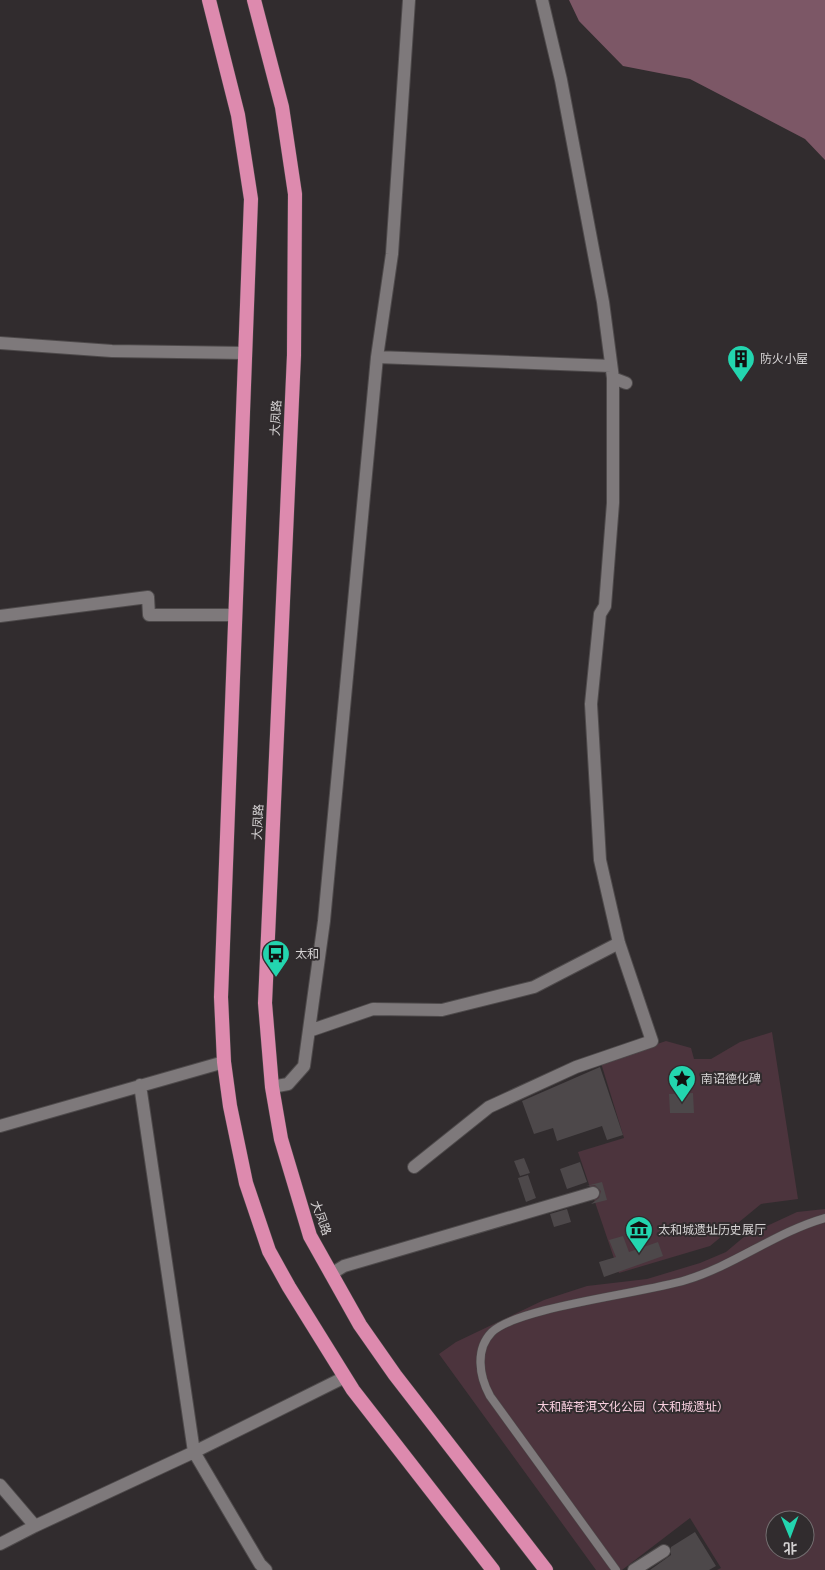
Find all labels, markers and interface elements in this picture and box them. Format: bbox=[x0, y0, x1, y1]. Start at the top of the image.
building icon: 防火小屋 bbox=[726, 344, 756, 383]
place label: 防火小屋 bbox=[760, 352, 808, 366]
street label: 大凤路 bbox=[268, 400, 284, 436]
street label: 大凤路 bbox=[250, 804, 266, 840]
bus stop icon: 太和 bbox=[261, 939, 291, 978]
place label: 太和 bbox=[295, 947, 319, 961]
place icon: 南诏德化碑 bbox=[667, 1064, 697, 1103]
place label: 南诏德化碑 bbox=[701, 1072, 761, 1086]
street label: 大凤路 bbox=[308, 1199, 334, 1237]
museum icon: 太和城遗址历史展厅 bbox=[624, 1215, 654, 1254]
place label: 太和城遗址历史展厅 bbox=[658, 1223, 766, 1237]
park label: 太和醉苍洱文化公园（太和城遗址） bbox=[537, 1400, 729, 1414]
north arrow bbox=[765, 1510, 815, 1560]
text: 北 bbox=[783, 1540, 797, 1556]

